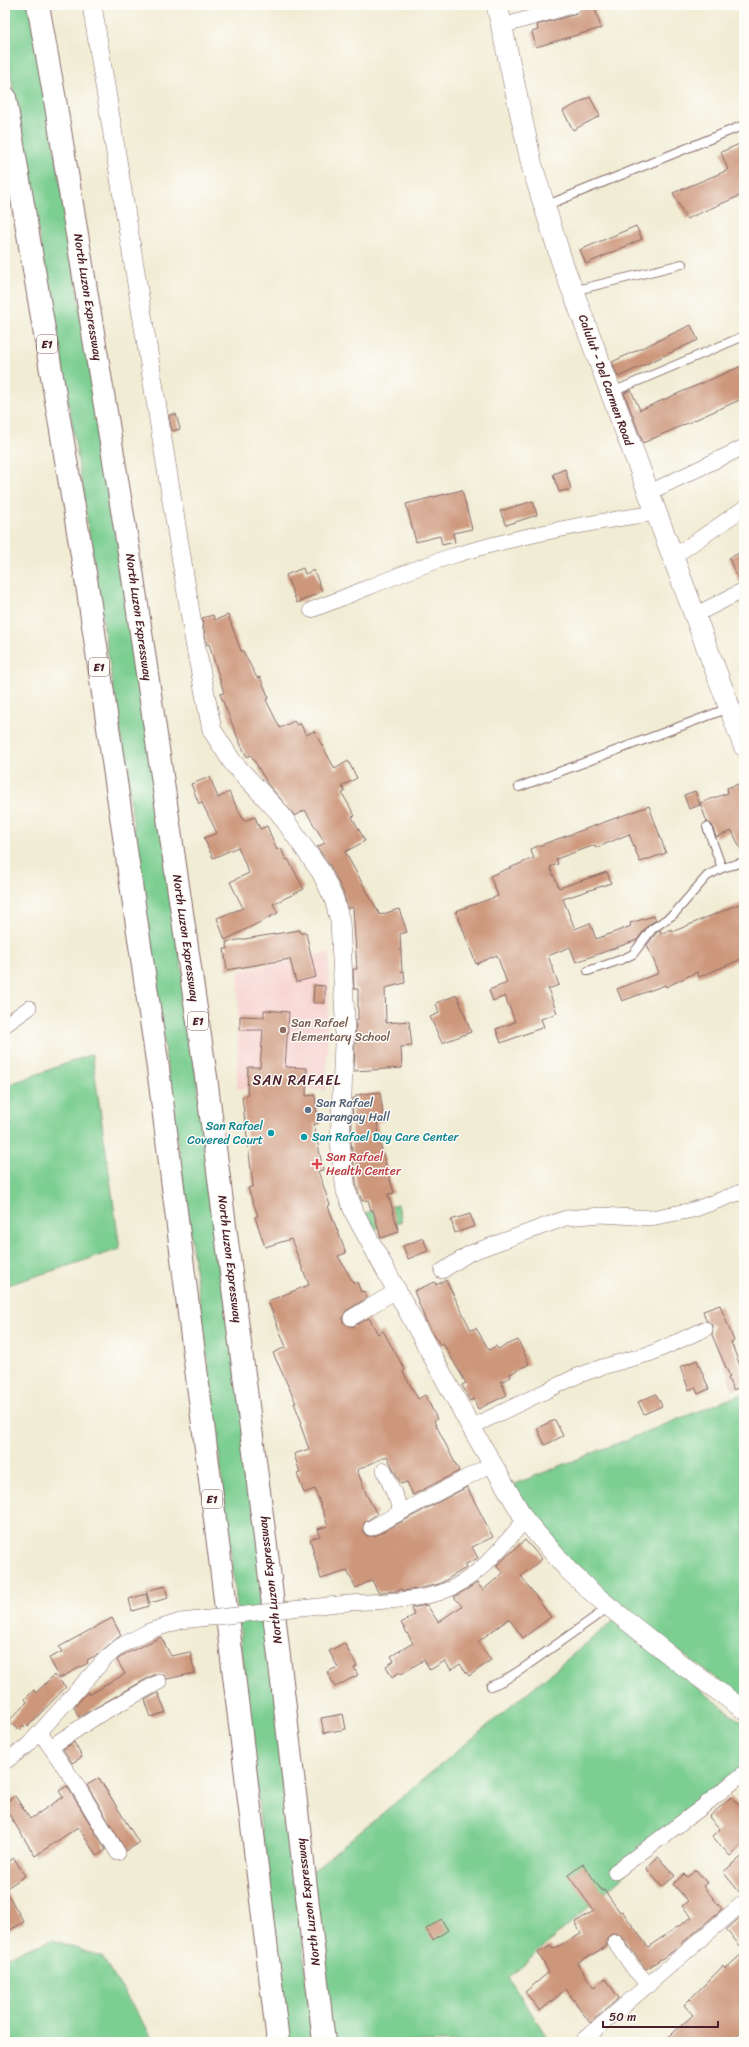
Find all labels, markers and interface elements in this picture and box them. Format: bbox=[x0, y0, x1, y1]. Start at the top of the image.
street label: North Luzon Expressway bbox=[67, 232, 109, 363]
street label: Calulut - Del Carmen Road bbox=[572, 311, 640, 449]
road number: E1 bbox=[37, 335, 57, 353]
street label: North Luzon Expressway bbox=[119, 552, 159, 683]
road number: E1 bbox=[89, 658, 109, 676]
street label: North Luzon Expressway bbox=[166, 873, 206, 1004]
road number: E1 bbox=[188, 1012, 208, 1030]
place label: San Rafael Elementary School bbox=[291, 1012, 391, 1048]
marker: San Rafael Elementary School bbox=[278, 1025, 288, 1035]
district label: SAN RAFAEL bbox=[253, 1068, 341, 1093]
place label: San Rafael Barangay Hall bbox=[316, 1092, 390, 1128]
marker: San Rafael Barangay Hall bbox=[303, 1105, 313, 1115]
place label: San Rafael Covered Court bbox=[187, 1115, 264, 1151]
place label: San Rafael Day Care Center bbox=[312, 1126, 460, 1148]
marker: San Rafael Covered Court bbox=[266, 1128, 276, 1138]
marker: San Rafael Day Care Center bbox=[299, 1132, 309, 1142]
place label: San Rafael Health Center bbox=[326, 1146, 402, 1182]
marker: San Rafael Health Center bbox=[311, 1158, 323, 1170]
street label: North Luzon Expressway bbox=[211, 1194, 249, 1325]
road number: E1 bbox=[202, 1490, 222, 1508]
street label: North Luzon Expressway bbox=[251, 1514, 289, 1645]
street label: North Luzon Expressway bbox=[289, 1836, 327, 1967]
scale bar bbox=[603, 2003, 718, 2029]
text: 50 m bbox=[609, 2006, 636, 2028]

